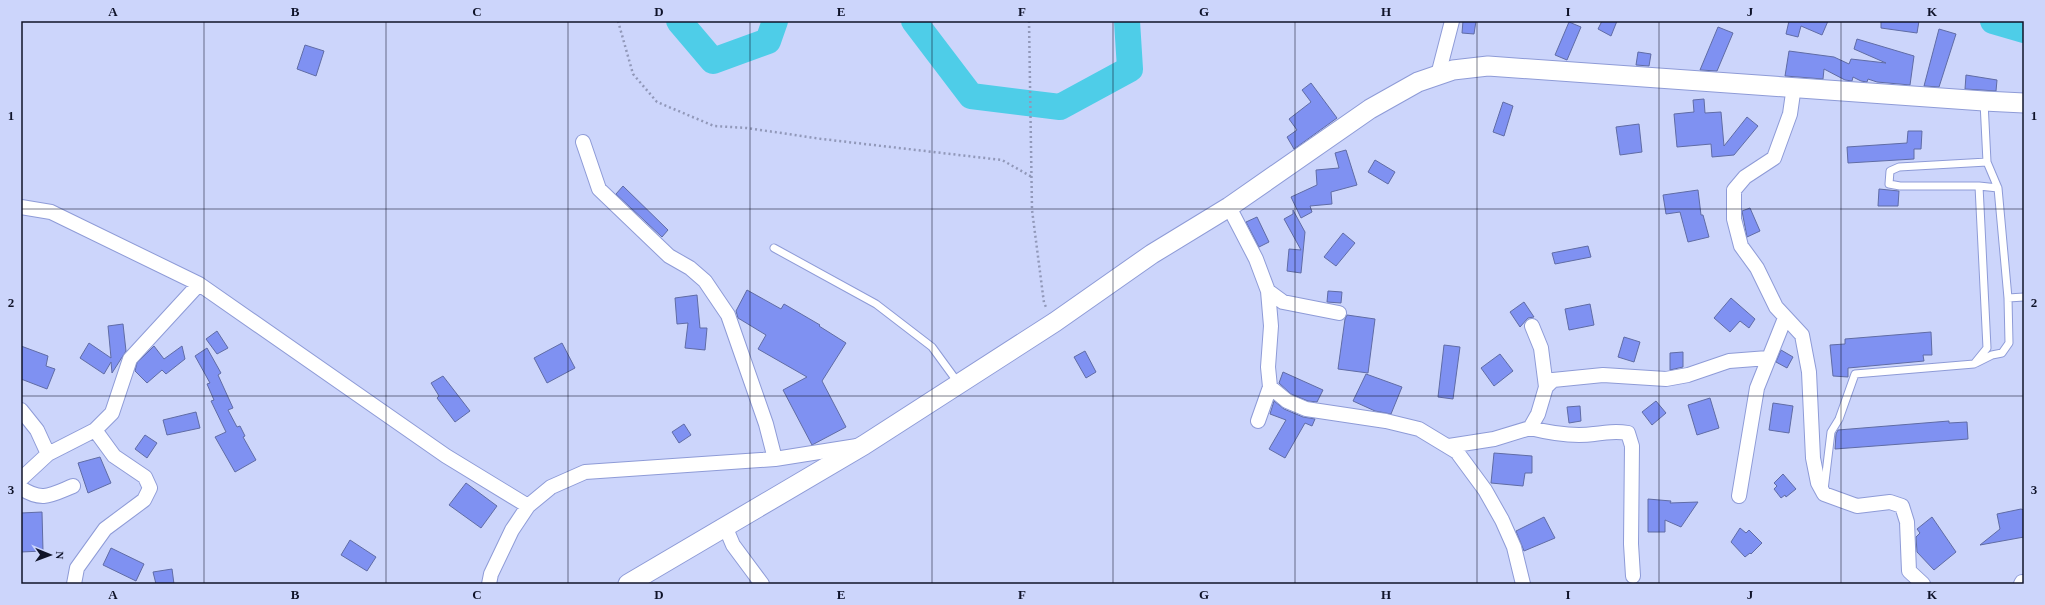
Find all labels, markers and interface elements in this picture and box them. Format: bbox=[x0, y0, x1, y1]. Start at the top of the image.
text: A bbox=[108, 4, 118, 19]
text: B bbox=[291, 4, 300, 19]
text: C bbox=[472, 4, 482, 19]
text: D bbox=[654, 4, 664, 19]
text: E bbox=[837, 4, 845, 19]
text: F bbox=[1018, 4, 1026, 19]
text: G bbox=[1199, 4, 1209, 19]
text: H bbox=[1381, 4, 1391, 19]
text: I bbox=[1565, 4, 1571, 19]
text: J bbox=[1747, 4, 1754, 19]
text: K bbox=[1927, 4, 1938, 19]
text: 1 bbox=[8, 108, 14, 123]
text: 1 bbox=[2031, 108, 2037, 123]
text: 2 bbox=[8, 295, 14, 310]
text: 2 bbox=[2031, 295, 2037, 310]
text: 3 bbox=[8, 482, 15, 497]
text: 3 bbox=[2031, 482, 2038, 497]
north arrow bbox=[30, 535, 70, 575]
text: N bbox=[54, 551, 66, 559]
text: A bbox=[108, 587, 118, 602]
text: B bbox=[291, 587, 300, 602]
text: C bbox=[472, 587, 482, 602]
text: D bbox=[654, 587, 664, 602]
text: E bbox=[837, 587, 845, 602]
text: F bbox=[1018, 587, 1026, 602]
text: G bbox=[1199, 587, 1209, 602]
text: H bbox=[1381, 587, 1391, 602]
text: I bbox=[1565, 587, 1571, 602]
text: J bbox=[1747, 587, 1754, 602]
text: K bbox=[1927, 587, 1938, 602]

